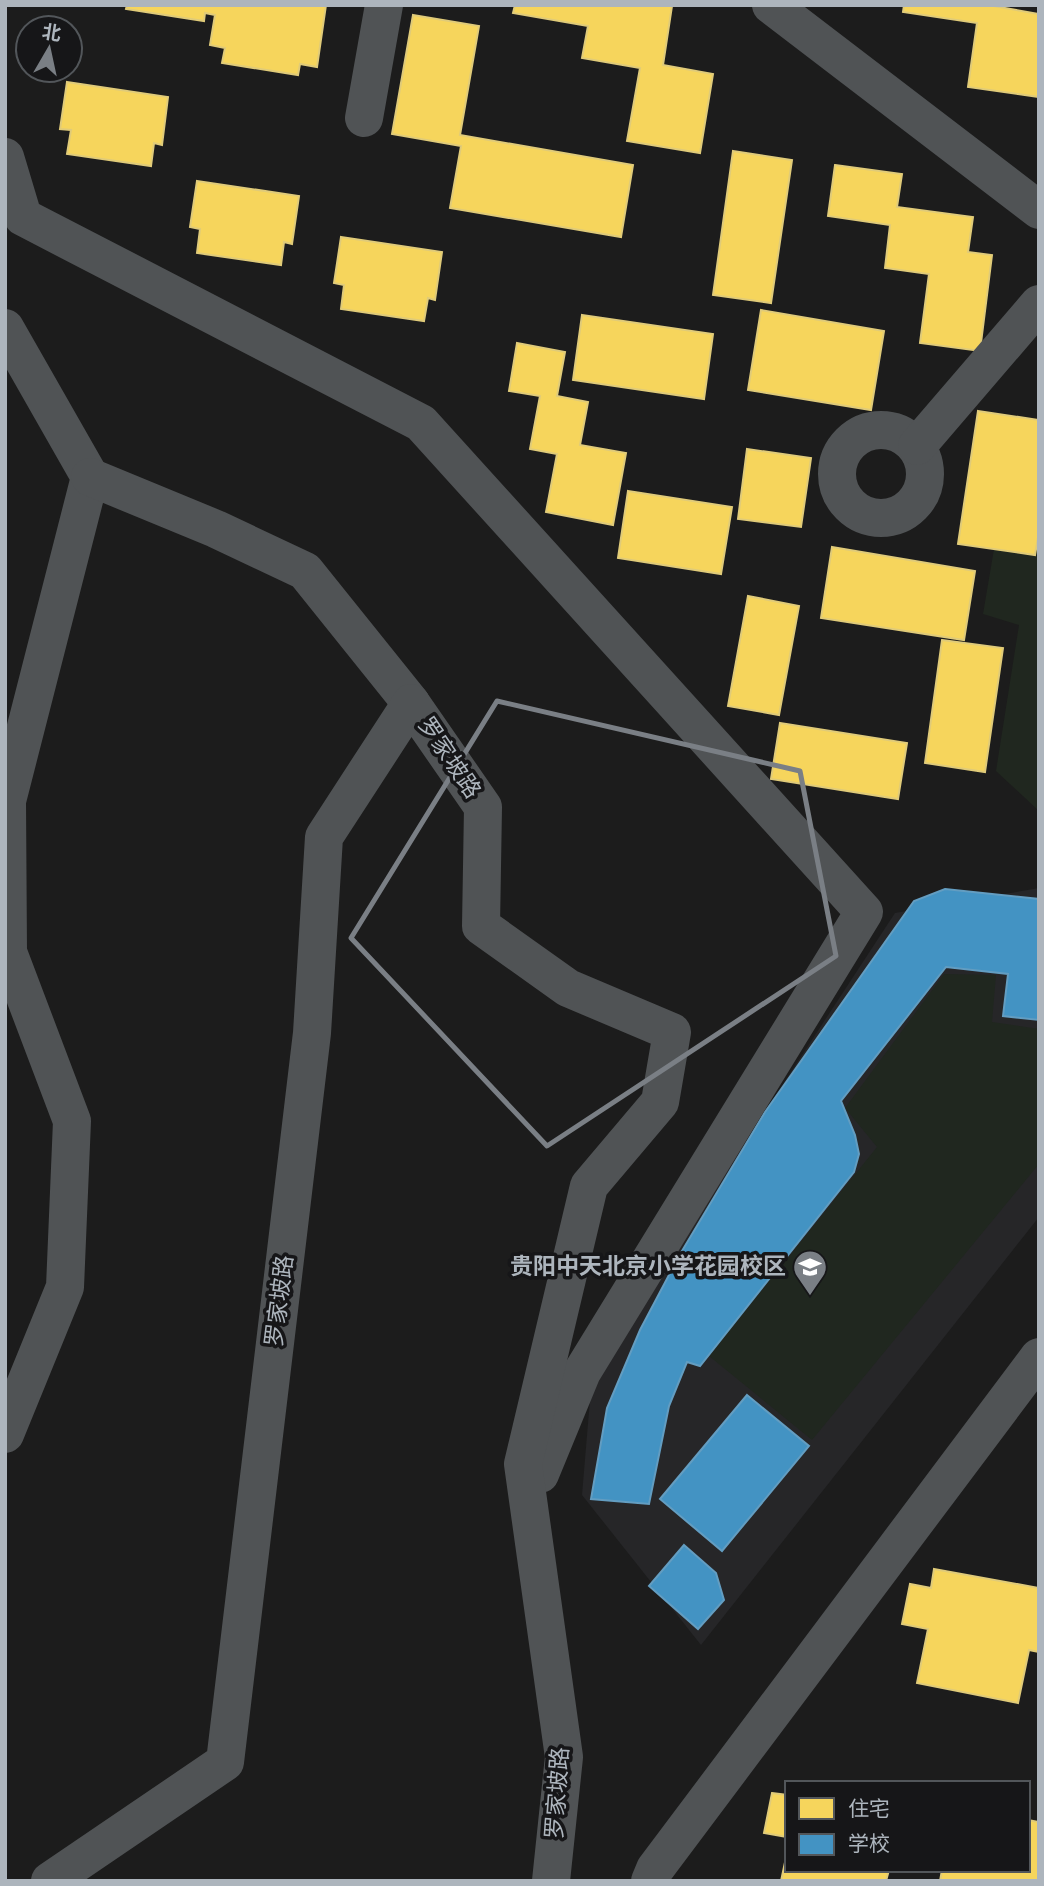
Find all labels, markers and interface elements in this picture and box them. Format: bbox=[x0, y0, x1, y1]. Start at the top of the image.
north arrow bbox=[14, 14, 84, 84]
text: 北 bbox=[40, 21, 63, 47]
street label: 罗家坡路 bbox=[412, 712, 486, 804]
school or university icon: 贵阳中天北京小学花园校区 bbox=[791, 1248, 829, 1297]
place label: 贵阳中天北京小学花园校区 bbox=[510, 1253, 786, 1281]
street label: 罗家坡路 bbox=[260, 1254, 300, 1348]
street label: 罗家坡路 bbox=[541, 1746, 575, 1840]
legend bbox=[785, 1781, 1030, 1872]
text: 住宅 bbox=[848, 1797, 890, 1822]
text: 学校 bbox=[848, 1832, 890, 1857]

